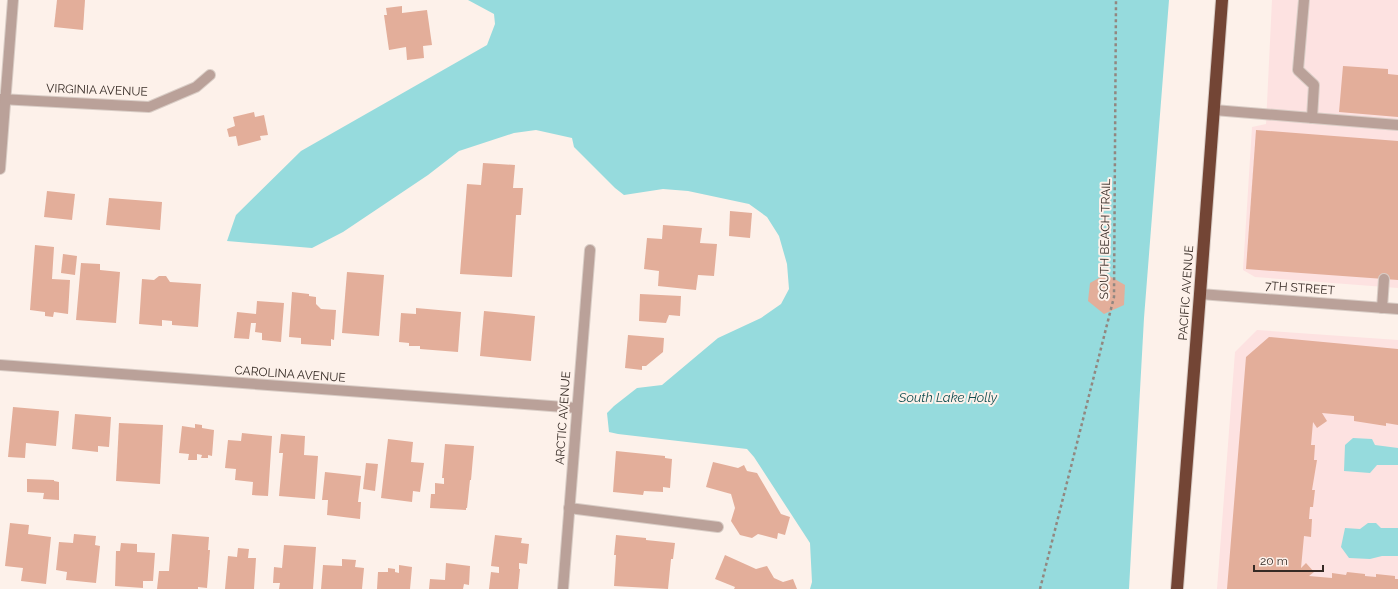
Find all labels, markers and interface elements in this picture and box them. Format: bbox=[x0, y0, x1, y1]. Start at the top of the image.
street label: VIRGINIA AVENUE bbox=[46, 81, 148, 99]
street label: SOUTH BEACH TRAIL bbox=[1097, 179, 1113, 299]
street label: PACIFIC AVENUE bbox=[1176, 245, 1196, 341]
street label: 7TH STREET bbox=[1265, 279, 1336, 297]
street label: CAROLINA AVENUE bbox=[234, 363, 346, 385]
street label: ARCTIC AVENUE bbox=[553, 371, 573, 465]
water label: South Lake Holly bbox=[898, 390, 998, 405]
scale bar bbox=[1254, 547, 1323, 573]
text: 20 m bbox=[1260, 554, 1288, 568]

